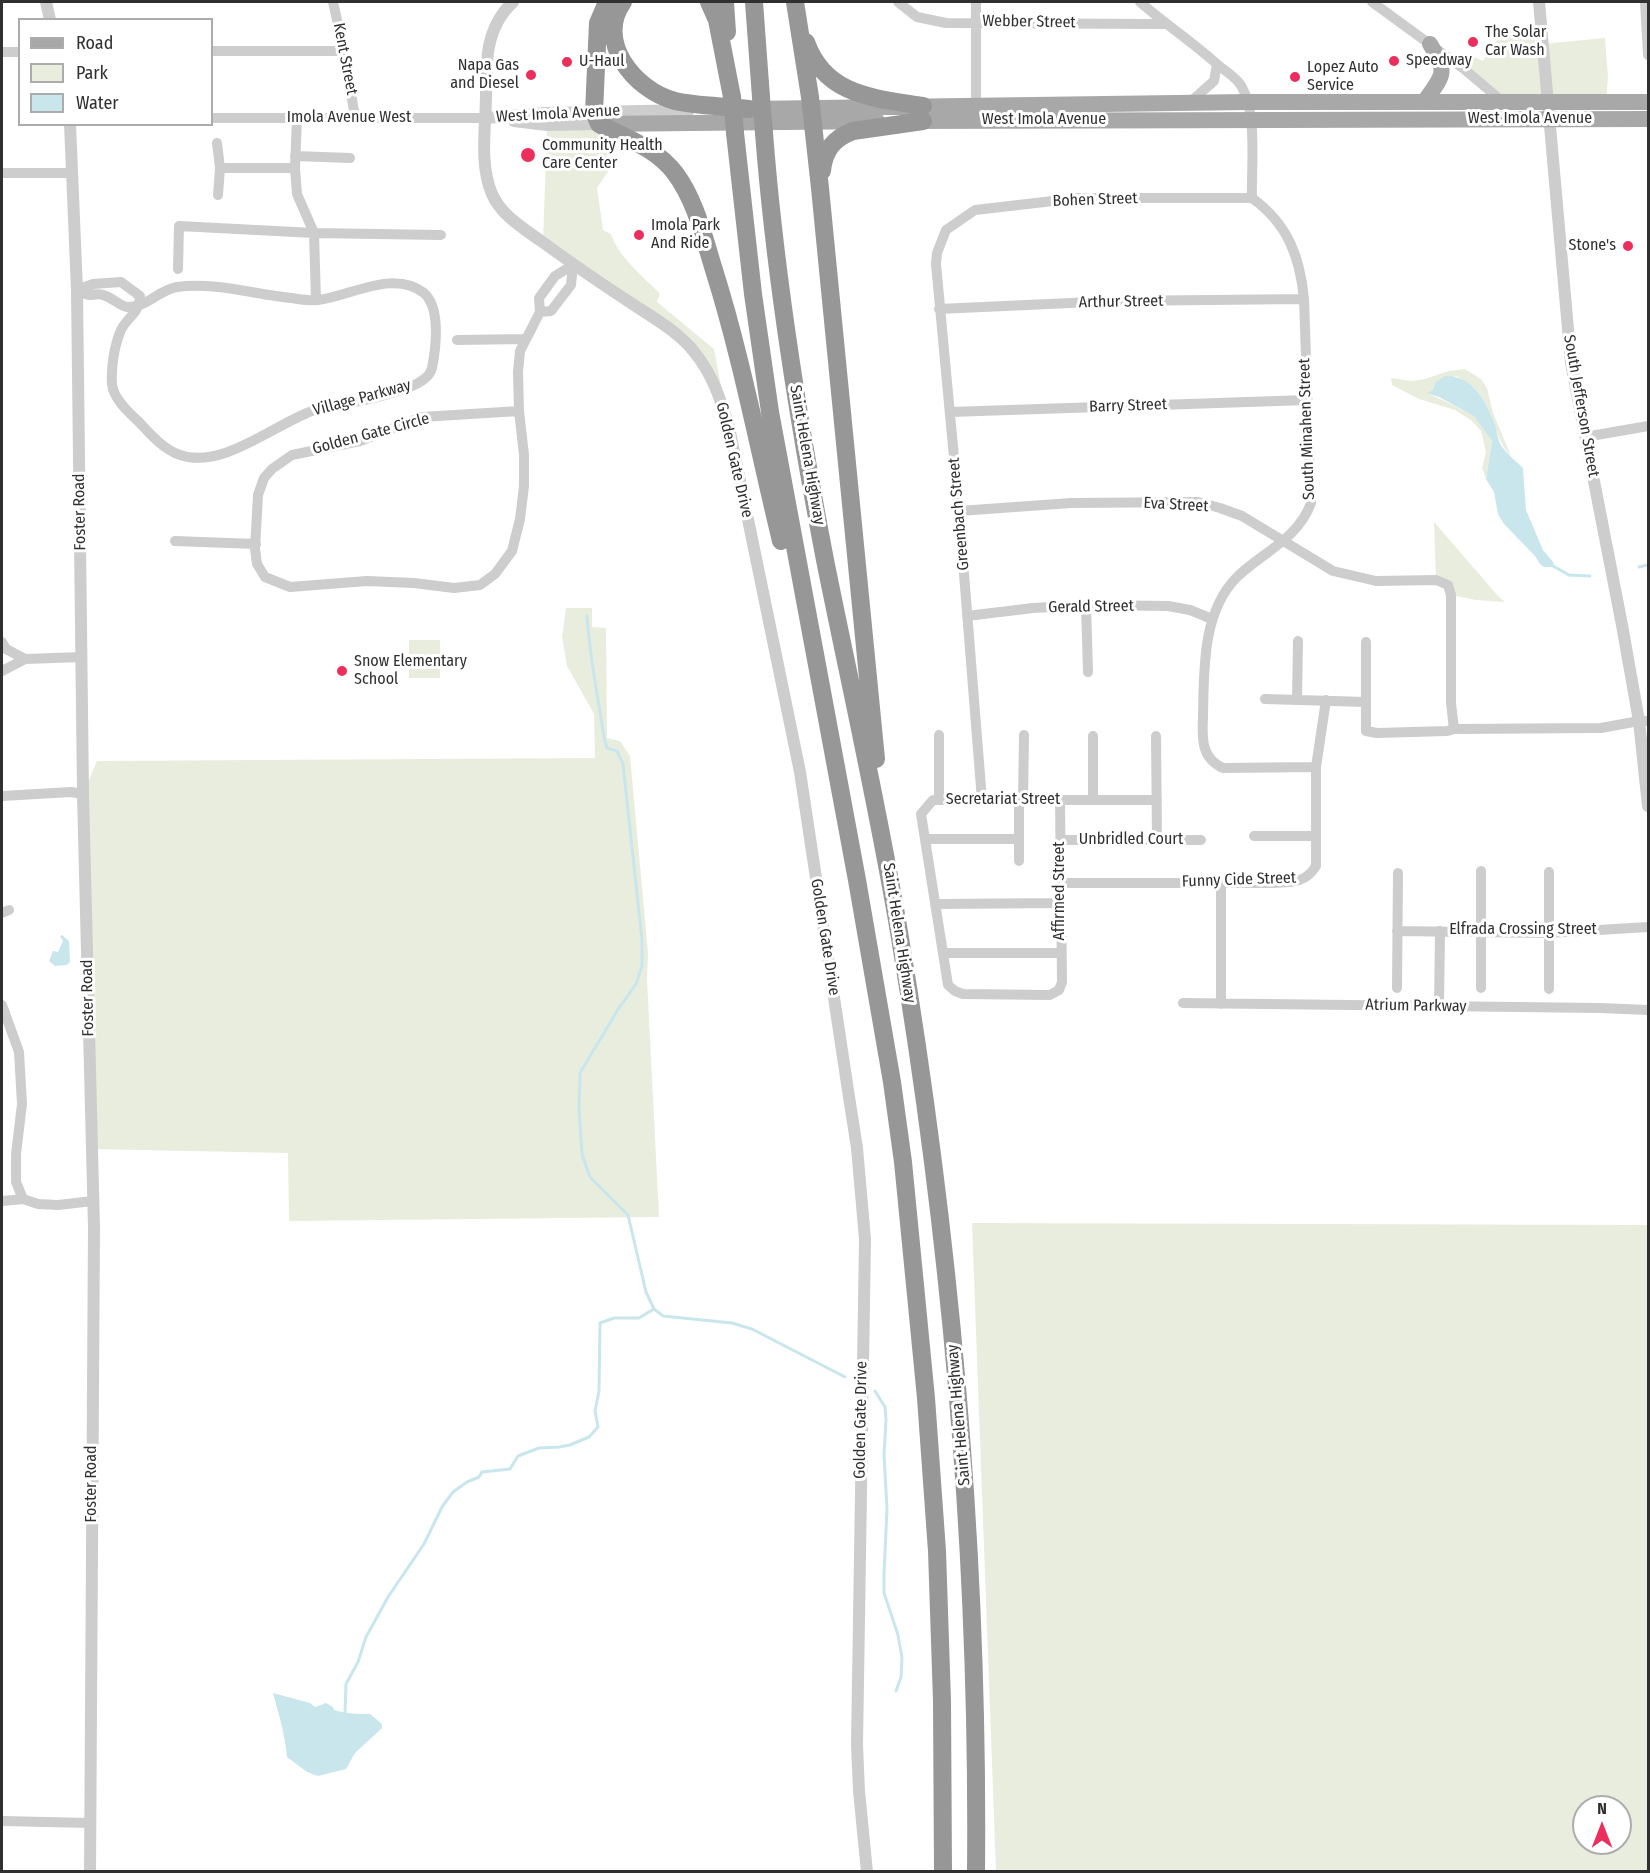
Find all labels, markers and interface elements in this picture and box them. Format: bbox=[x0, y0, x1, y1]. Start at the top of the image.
street label: Webber Street bbox=[982, 12, 1076, 32]
legend bbox=[18, 18, 213, 126]
street label: Kent Street bbox=[329, 21, 361, 97]
place label: The Solar Car Wash bbox=[1485, 23, 1546, 61]
text: Road bbox=[76, 32, 113, 54]
marker: The Solar Car Wash bbox=[1466, 35, 1480, 49]
place label: Speedway bbox=[1406, 51, 1472, 71]
place label: U-Haul bbox=[579, 52, 624, 72]
marker: Speedway bbox=[1387, 54, 1401, 68]
marker: U-Haul bbox=[560, 55, 574, 69]
place label: Napa Gas and Diesel bbox=[450, 56, 519, 94]
place label: Lopez Auto Service bbox=[1307, 58, 1379, 96]
text: Park bbox=[76, 62, 108, 84]
marker: Napa Gas and Diesel bbox=[524, 68, 538, 82]
marker: Lopez Auto Service bbox=[1288, 70, 1302, 84]
text: Water bbox=[76, 92, 119, 114]
street label: West Imola Avenue bbox=[495, 101, 621, 127]
street label: Imola Avenue West bbox=[287, 108, 411, 128]
street label: West Imola Avenue bbox=[1468, 109, 1592, 129]
street label: West Imola Avenue bbox=[982, 110, 1106, 130]
place label: Community Health Care Center bbox=[542, 136, 663, 174]
marker: Community Health Care Center bbox=[519, 146, 537, 164]
street label: Bohen Street bbox=[1052, 189, 1138, 211]
place label: Imola Park And Ride bbox=[651, 216, 720, 254]
marker: Imola Park And Ride bbox=[632, 228, 646, 242]
place label: Stone's bbox=[1569, 236, 1616, 256]
marker: Stone's bbox=[1621, 239, 1635, 253]
street label: Arthur Street bbox=[1078, 292, 1164, 312]
street label: South Jefferson Street bbox=[1559, 333, 1603, 479]
street label: South Minahen Street bbox=[1295, 358, 1319, 500]
street label: Village Parkway bbox=[311, 376, 413, 420]
street label: Saint Helena Highway bbox=[785, 384, 829, 526]
street label: Barry Street bbox=[1089, 395, 1167, 417]
street label: Golden Gate Drive bbox=[711, 400, 757, 520]
street label: Golden Gate Circle bbox=[310, 409, 432, 459]
street label: Greenbach Street bbox=[945, 457, 973, 571]
street label: Foster Road bbox=[70, 473, 90, 551]
street label: Eva Street bbox=[1143, 494, 1209, 516]
street label: Gerald Street bbox=[1048, 597, 1134, 617]
place label: Snow Elementary School bbox=[354, 652, 467, 690]
marker: Snow Elementary School bbox=[335, 664, 349, 678]
street label: Secretariat Street bbox=[946, 790, 1060, 810]
street label: Unbridled Court bbox=[1079, 830, 1183, 850]
street label: Affirmed Street bbox=[1050, 841, 1070, 941]
street label: Saint Helena Highway bbox=[878, 862, 920, 1004]
street label: Funny Cide Street bbox=[1182, 868, 1296, 892]
street label: Golden Gate Drive bbox=[806, 877, 844, 997]
street label: Elfrada Crossing Street bbox=[1449, 920, 1597, 940]
street label: Foster Road bbox=[78, 959, 98, 1037]
street label: Atrium Parkway bbox=[1365, 996, 1467, 1016]
street label: Saint Helena Highway bbox=[943, 1344, 975, 1486]
street label: Golden Gate Drive bbox=[850, 1361, 872, 1479]
street label: Foster Road bbox=[82, 1445, 102, 1523]
north arrow bbox=[1572, 1795, 1632, 1855]
text: N bbox=[1597, 1799, 1607, 1818]

